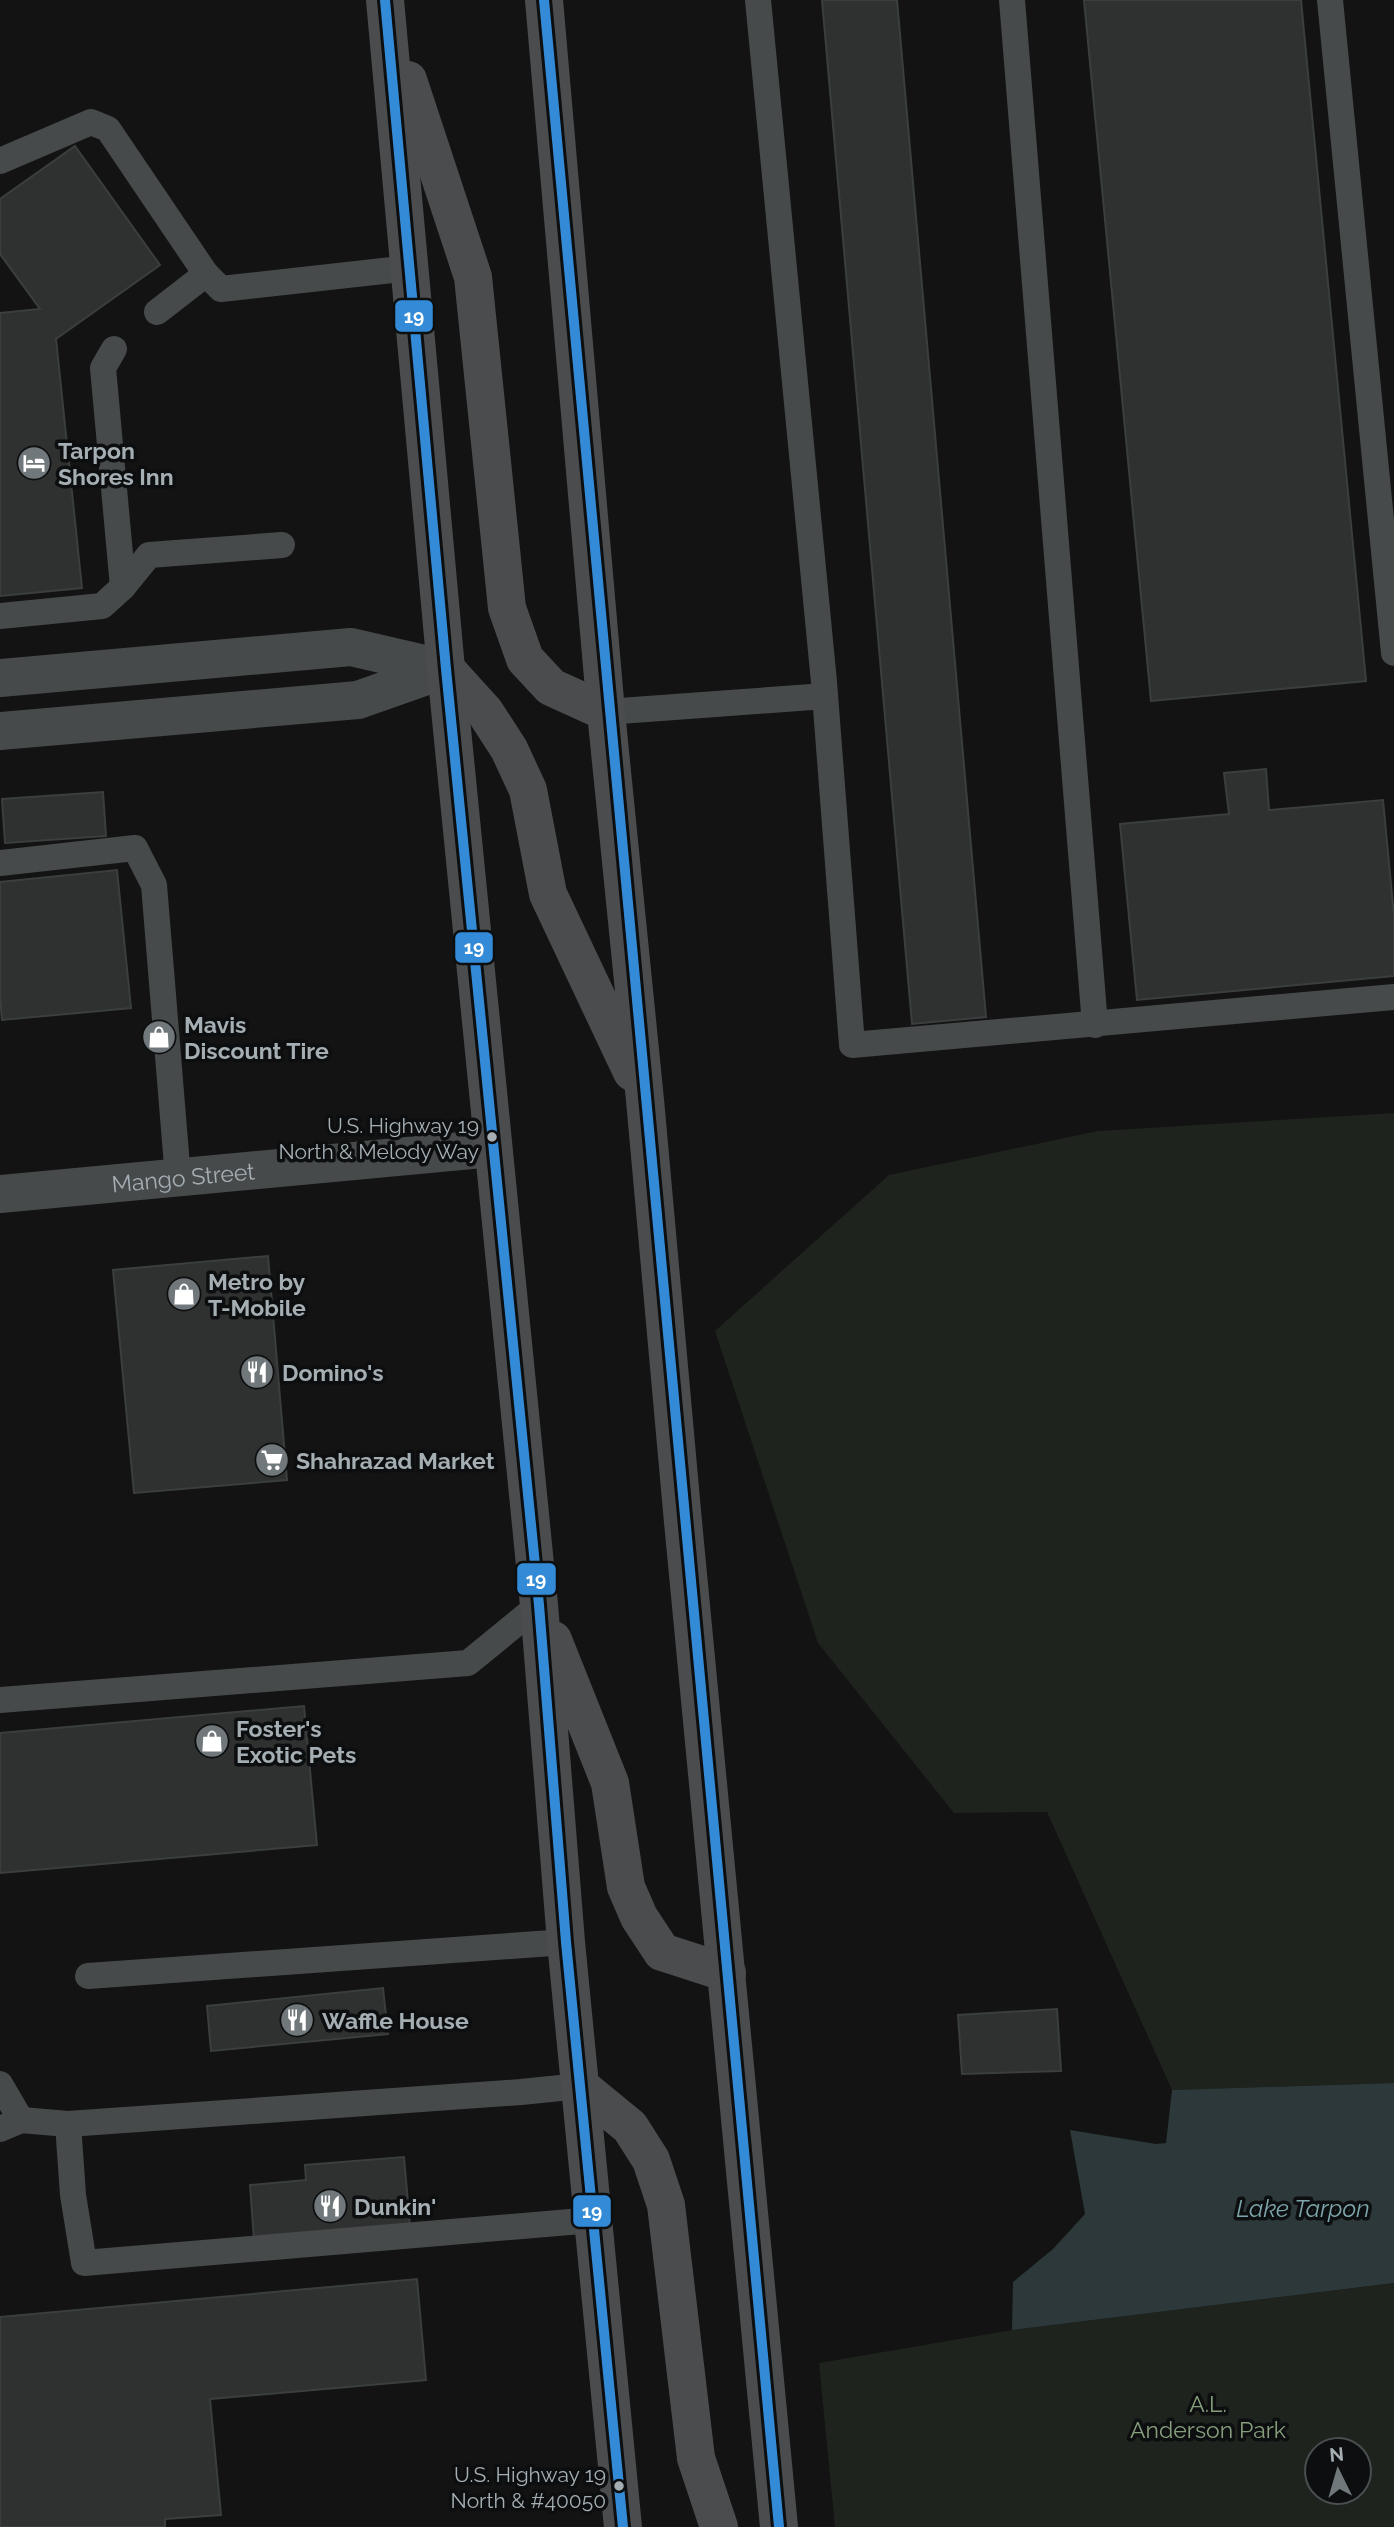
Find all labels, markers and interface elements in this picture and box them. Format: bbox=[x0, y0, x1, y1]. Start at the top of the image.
line badge: 19 bbox=[394, 299, 434, 333]
text: 19 bbox=[404, 305, 424, 327]
place label: Tarpon Shores Inn bbox=[58, 437, 174, 490]
hotel icon: Tarpon Shores Inn bbox=[15, 444, 53, 482]
line badge: 19 bbox=[454, 931, 494, 964]
text: 19 bbox=[464, 936, 484, 958]
place label: Mavis Discount Tire bbox=[184, 1011, 329, 1064]
shop icon: Mavis Discount Tire bbox=[140, 1018, 178, 1056]
place label: U.S. Highway 19 North & Melody Way bbox=[278, 1113, 479, 1164]
marker: U.S. Highway 19 North & Melody Way bbox=[485, 1130, 499, 1144]
street label: Mango Street bbox=[110, 1157, 256, 1197]
place label: Metro by T-Mobile bbox=[208, 1268, 306, 1321]
shop icon: Metro by T-Mobile bbox=[165, 1275, 203, 1313]
restaurant icon: Domino's bbox=[238, 1353, 276, 1391]
place label: Domino's bbox=[282, 1359, 384, 1386]
supermarket icon: Shahrazad Market bbox=[253, 1441, 291, 1479]
place label: Shahrazad Market bbox=[296, 1447, 495, 1474]
line badge: 19 bbox=[516, 1562, 557, 1596]
text: 19 bbox=[526, 1568, 546, 1590]
place label: Foster's Exotic Pets bbox=[236, 1715, 356, 1768]
shop icon: Foster's Exotic Pets bbox=[193, 1722, 231, 1760]
restaurant icon: Waffle House bbox=[278, 2001, 316, 2039]
place label: Waffle House bbox=[322, 2007, 469, 2034]
restaurant icon: Dunkin' bbox=[311, 2187, 349, 2225]
place label: Dunkin' bbox=[354, 2193, 436, 2220]
line badge: 19 bbox=[572, 2194, 612, 2228]
water label: Lake Tarpon bbox=[1236, 2194, 1370, 2223]
text: 19 bbox=[582, 2200, 602, 2222]
park label: A.L. Anderson Park bbox=[1130, 2390, 1286, 2443]
north arrow bbox=[1303, 2436, 1373, 2506]
text: N bbox=[1328, 2442, 1345, 2466]
place label: U.S. Highway 19 North & #40050 bbox=[451, 2462, 606, 2513]
marker: U.S. Highway 19 North & #40050 bbox=[612, 2479, 626, 2493]

